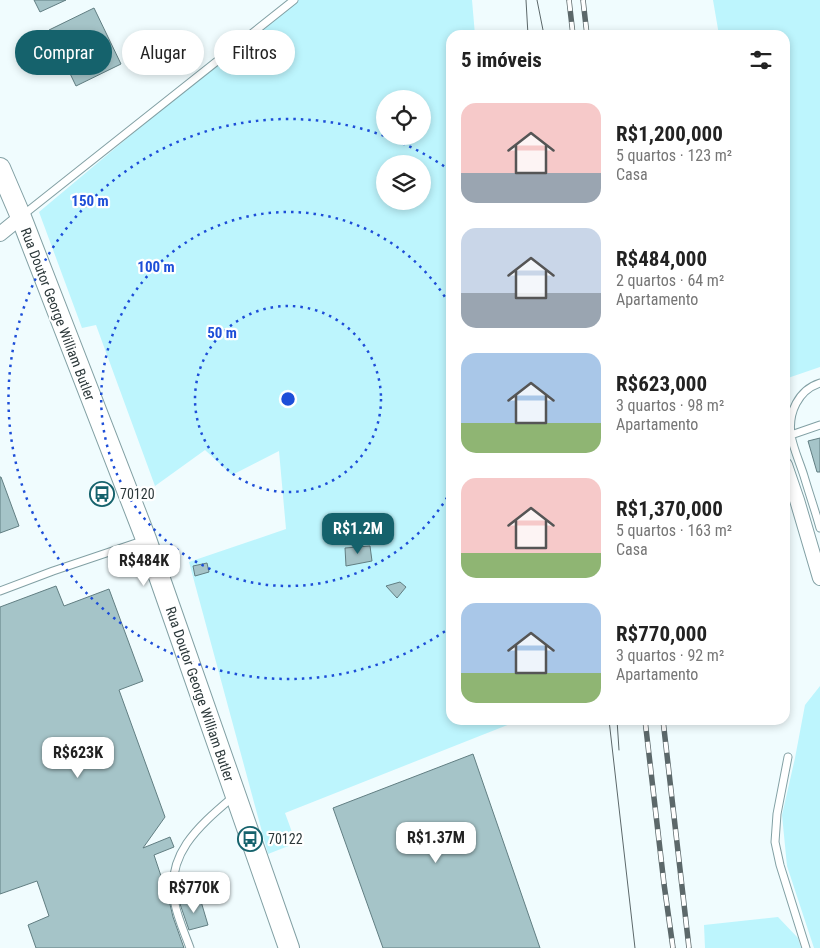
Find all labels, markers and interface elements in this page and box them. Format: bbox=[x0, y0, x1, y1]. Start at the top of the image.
chip: Comprar bbox=[15, 30, 112, 75]
chip: Alugar bbox=[122, 30, 204, 75]
chip: Filtros bbox=[214, 30, 295, 75]
icon: filters bbox=[747, 46, 775, 74]
text: 5 imóveis bbox=[461, 48, 542, 72]
map controls bbox=[376, 90, 431, 210]
button: locate bbox=[376, 90, 431, 145]
text: R$1,200,000 bbox=[616, 122, 723, 146]
icon: home bbox=[501, 123, 561, 183]
text: 5 quartos · 123 m² bbox=[616, 146, 732, 165]
button: layers bbox=[376, 155, 431, 210]
text: Casa bbox=[616, 165, 648, 184]
text: 150 m bbox=[71, 192, 109, 210]
street label: Rua Doutor George William Butler bbox=[18, 225, 98, 403]
text: R$484,000 bbox=[616, 247, 707, 271]
icon: home bbox=[501, 248, 561, 308]
text: 100 m bbox=[137, 258, 175, 276]
text: 2 quartos · 64 m² bbox=[616, 271, 724, 290]
text: Apartamento bbox=[616, 290, 698, 309]
text: 50 m bbox=[207, 324, 237, 342]
text: R$623,000 bbox=[616, 372, 707, 396]
icon: home bbox=[501, 373, 561, 433]
centre of rings bbox=[279, 390, 297, 408]
text: 3 quartos · 98 m² bbox=[616, 396, 724, 415]
text: Apartamento bbox=[616, 415, 698, 434]
bus stop icon: 70120 bbox=[89, 481, 115, 507]
place label: 70120 bbox=[120, 486, 155, 502]
text: R$1,370,000 bbox=[616, 497, 723, 521]
icon: home bbox=[501, 498, 561, 558]
pin: R$1.2M bbox=[317, 512, 399, 555]
text: R$1.2M bbox=[333, 519, 383, 538]
text: 5 quartos · 163 m² bbox=[616, 521, 732, 540]
text: Casa bbox=[616, 540, 648, 559]
pin: R$484K bbox=[103, 544, 185, 587]
text: R$484K bbox=[119, 551, 169, 570]
street label: Rua Doutor George William Butler bbox=[163, 605, 237, 783]
text: R$770,000 bbox=[616, 622, 707, 646]
icon: home bbox=[501, 623, 561, 683]
text: 3 quartos · 92 m² bbox=[616, 646, 724, 665]
text: Apartamento bbox=[616, 665, 698, 684]
pin: R$623K bbox=[37, 736, 119, 779]
text: R$623K bbox=[53, 743, 103, 762]
pin: R$1.37M bbox=[390, 822, 482, 864]
bus stop icon: 70122 bbox=[237, 826, 263, 852]
text: R$1.37M bbox=[407, 828, 465, 847]
place label: 70122 bbox=[268, 831, 303, 847]
pin: R$770K bbox=[153, 872, 235, 914]
text: R$770K bbox=[169, 878, 219, 897]

